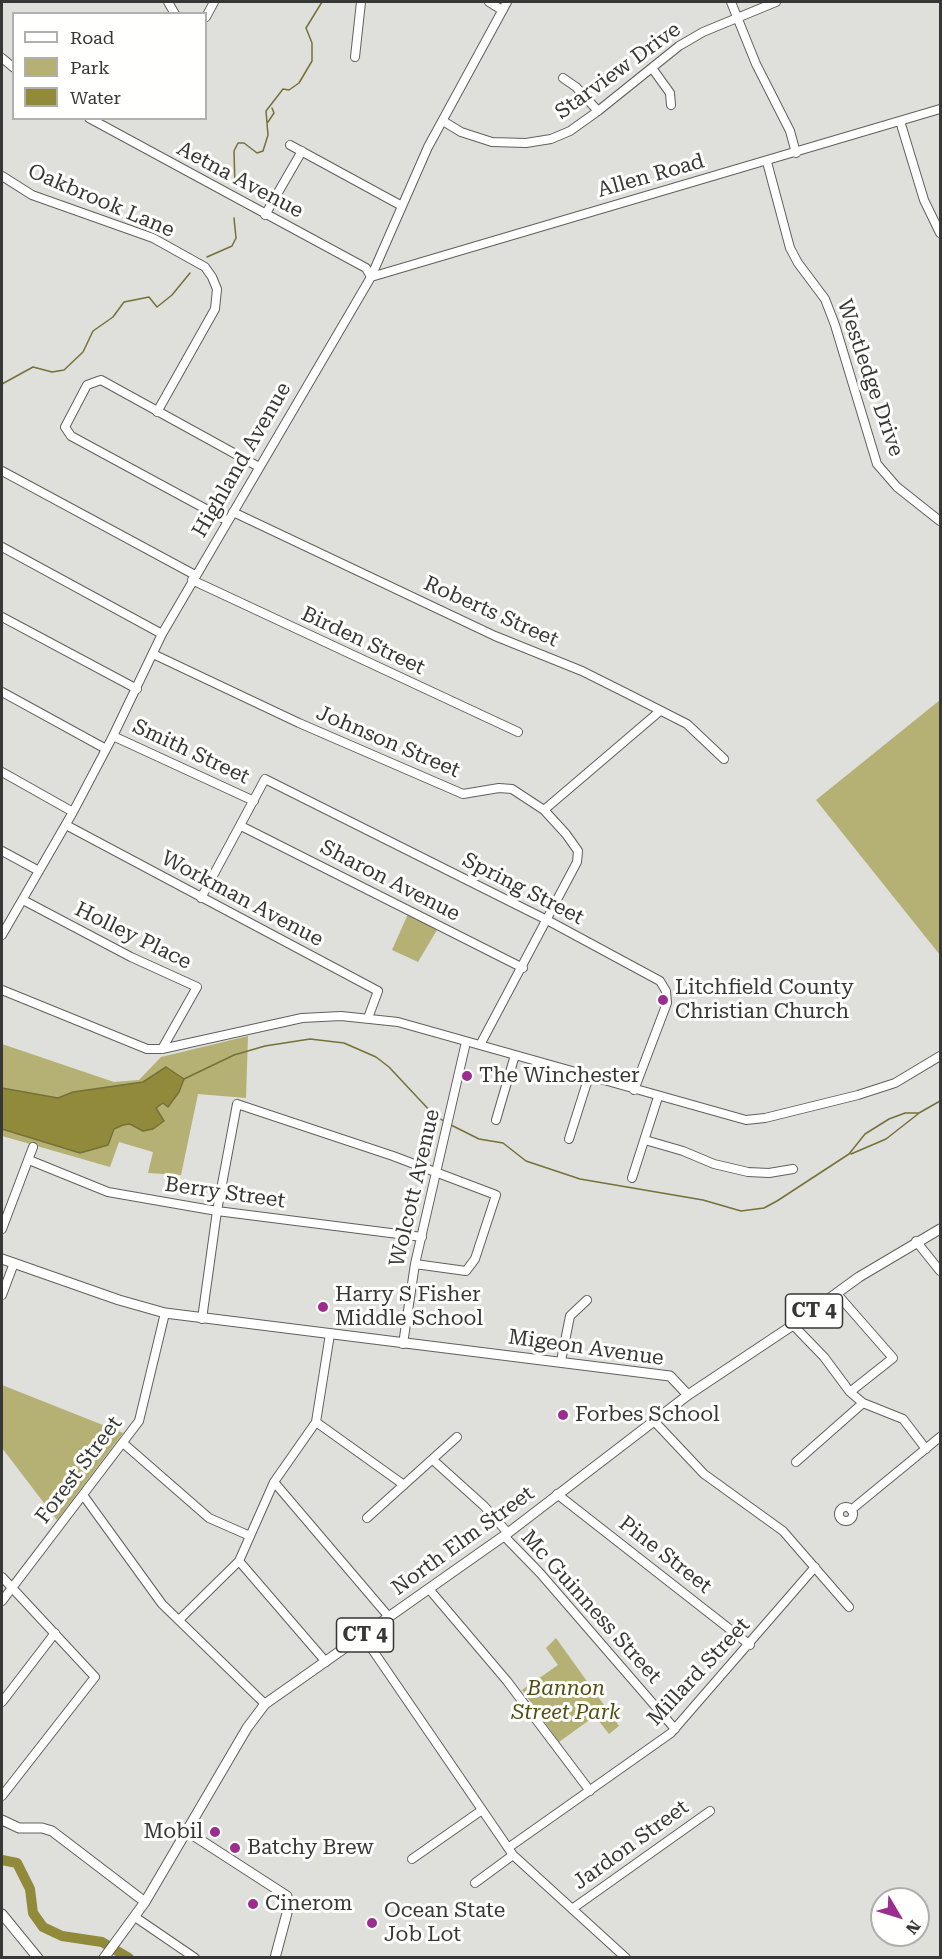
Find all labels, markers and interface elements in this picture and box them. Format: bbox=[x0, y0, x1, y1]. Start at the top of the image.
legend bbox=[12, 12, 207, 120]
street label: Starview Drive bbox=[550, 17, 686, 125]
text: Road bbox=[70, 27, 114, 48]
text: Park bbox=[70, 57, 110, 78]
text: Water bbox=[70, 87, 121, 108]
street label: Aetna Avenue bbox=[172, 136, 308, 224]
street label: Allen Road bbox=[595, 149, 707, 203]
street label: Oakbrook Lane bbox=[24, 159, 178, 243]
street label: Westledge Drive bbox=[831, 296, 909, 460]
street label: Highland Avenue bbox=[187, 378, 297, 542]
street label: Roberts Street bbox=[420, 571, 562, 653]
street label: Birden Street bbox=[297, 601, 429, 681]
street label: Johnson Street bbox=[312, 700, 464, 784]
street label: Smith Street bbox=[129, 714, 253, 790]
street label: Sharon Avenue bbox=[316, 835, 464, 927]
street label: Workman Avenue bbox=[157, 846, 327, 952]
street label: Spring Street bbox=[458, 848, 588, 930]
street label: Holley Place bbox=[71, 897, 195, 975]
place label: Litchfield County Christian Church bbox=[675, 975, 854, 1025]
marker: Litchfield County Christian Church bbox=[656, 993, 670, 1007]
place label: The Winchester bbox=[479, 1063, 640, 1089]
marker: The Winchester bbox=[460, 1069, 474, 1083]
street label: Wolcott Avenue bbox=[385, 1107, 445, 1269]
street label: Berry Street bbox=[163, 1172, 287, 1214]
place label: Harry S Fisher Middle School bbox=[335, 1282, 483, 1332]
road number: CT 4 bbox=[786, 1294, 842, 1328]
marker: Harry S Fisher Middle School bbox=[316, 1300, 330, 1314]
street label: Migeon Avenue bbox=[507, 1325, 665, 1371]
place label: Forbes School bbox=[575, 1402, 720, 1428]
marker: Forbes School bbox=[556, 1408, 570, 1422]
street label: Forest Street bbox=[30, 1411, 128, 1529]
street label: North Elm Street bbox=[387, 1481, 539, 1601]
street label: Pine Street bbox=[614, 1511, 716, 1599]
street label: Mc Guinness Street bbox=[516, 1525, 666, 1689]
street label: Millard Street bbox=[643, 1613, 755, 1731]
road number: CT 4 bbox=[336, 1618, 394, 1652]
park label: Bannon Street Park bbox=[512, 1676, 620, 1726]
street label: Jardon Street bbox=[568, 1795, 694, 1895]
place label: Mobil bbox=[144, 1819, 203, 1845]
marker: Mobil bbox=[208, 1825, 222, 1839]
place label: Batchy Brew bbox=[247, 1835, 374, 1861]
marker: Batchy Brew bbox=[228, 1841, 242, 1855]
north arrow bbox=[870, 1887, 930, 1947]
place label: Cinerom bbox=[265, 1891, 353, 1917]
marker: Cinerom bbox=[246, 1897, 260, 1911]
place label: Ocean State Job Lot bbox=[384, 1898, 505, 1948]
marker: Ocean State Job Lot bbox=[365, 1916, 379, 1930]
text: N bbox=[902, 1916, 924, 1938]

